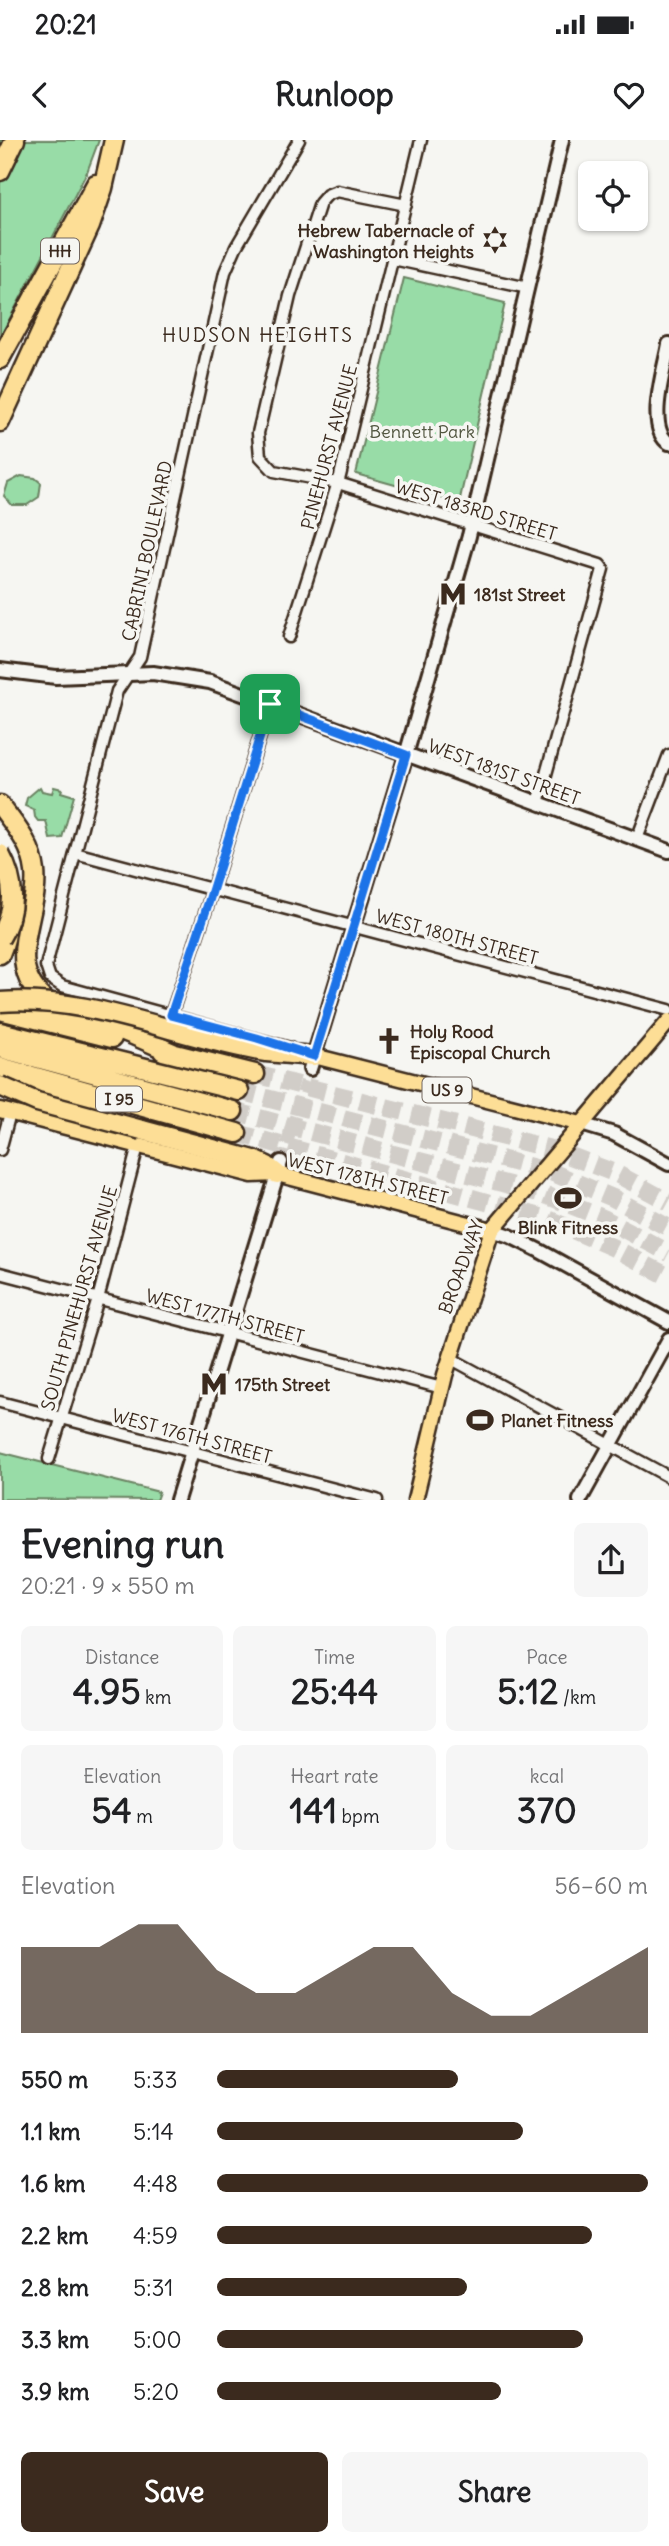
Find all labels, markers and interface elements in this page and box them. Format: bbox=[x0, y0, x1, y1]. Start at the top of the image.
text: 20:21 bbox=[35, 8, 97, 41]
text: Runloop bbox=[275, 74, 394, 115]
icon: back bbox=[21, 76, 59, 114]
icon: heart bbox=[610, 76, 648, 114]
map controls bbox=[578, 161, 648, 231]
button: locate bbox=[578, 161, 648, 231]
place label: Hebrew Tabernacle of Washington Heights bbox=[297, 219, 475, 263]
synagogue icon: Hebrew Tabernacle of Washington Heights bbox=[480, 225, 510, 255]
road number: HH bbox=[41, 239, 79, 264]
district label: HUDSON HEIGHTS bbox=[162, 323, 354, 347]
street label: PINEHURST AVENUE bbox=[296, 362, 362, 532]
park label: Bennett Park bbox=[369, 420, 475, 443]
street label: CABRINI BOULEVARD bbox=[117, 459, 177, 643]
street label: WEST 183RD STREET bbox=[392, 474, 560, 546]
metro station icon: 181st Street bbox=[438, 579, 468, 609]
place label: 181st Street bbox=[474, 583, 566, 606]
pin bbox=[240, 674, 300, 734]
icon: arrive bbox=[251, 685, 289, 723]
street label: WEST 181ST STREET bbox=[425, 734, 583, 810]
street label: WEST 180TH STREET bbox=[373, 904, 541, 970]
place label: Holy Rood Episcopal Church bbox=[410, 1020, 551, 1064]
church icon: Holy Rood Episcopal Church bbox=[374, 1026, 404, 1056]
road number: US 9 bbox=[422, 1078, 472, 1102]
road number: I 95 bbox=[96, 1086, 142, 1112]
street label: WEST 178TH STREET bbox=[285, 1148, 451, 1210]
street label: SOUTH PINEHURST AVENUE bbox=[36, 1183, 122, 1413]
sports icon: Blink Fitness bbox=[553, 1183, 583, 1213]
place label: Blink Fitness bbox=[518, 1216, 618, 1239]
street label: BROADWAY bbox=[433, 1217, 489, 1317]
street label: WEST 177TH STREET bbox=[143, 1284, 307, 1348]
metro station icon: 175th Street bbox=[199, 1369, 229, 1399]
place label: 175th Street bbox=[235, 1373, 331, 1396]
street label: WEST 176TH STREET bbox=[110, 1404, 274, 1468]
sports icon: Planet Fitness bbox=[465, 1405, 495, 1435]
place label: Planet Fitness bbox=[501, 1409, 613, 1432]
text: Evening run bbox=[21, 1521, 224, 1568]
button: share bbox=[574, 1523, 648, 1597]
text: 20:21 · 9 × 550 m bbox=[21, 1571, 195, 1600]
text: Distance bbox=[85, 1645, 159, 1669]
text: Time bbox=[314, 1645, 355, 1669]
text: Pace bbox=[526, 1645, 567, 1669]
text: 4.95 bbox=[73, 1669, 141, 1713]
text: 25:44 bbox=[291, 1669, 378, 1713]
text: 5:12 bbox=[497, 1669, 558, 1713]
text: km bbox=[141, 1685, 171, 1709]
text: /km bbox=[558, 1685, 596, 1709]
text: Elevation bbox=[83, 1764, 161, 1788]
text: Heart rate bbox=[290, 1764, 379, 1788]
text: kcal bbox=[530, 1764, 564, 1788]
text: 54 bbox=[91, 1788, 132, 1832]
text: 141 bbox=[289, 1788, 337, 1832]
text: 370 bbox=[517, 1788, 577, 1832]
text: m bbox=[132, 1804, 153, 1828]
text: bpm bbox=[337, 1804, 380, 1828]
text: Elevation bbox=[21, 1871, 115, 1900]
text: 56–60 m bbox=[554, 1871, 648, 1900]
text: 550 m bbox=[21, 2065, 88, 2094]
text: 5:33 bbox=[133, 2065, 178, 2094]
text: 1.1 km bbox=[21, 2117, 80, 2146]
text: 5:14 bbox=[133, 2117, 174, 2146]
text: 1.6 km bbox=[21, 2169, 86, 2198]
text: 4:48 bbox=[133, 2169, 178, 2198]
text: 2.2 km bbox=[21, 2221, 88, 2250]
text: 4:59 bbox=[133, 2221, 178, 2250]
text: 2.8 km bbox=[21, 2273, 89, 2302]
text: 5:31 bbox=[133, 2273, 173, 2302]
text: 3.3 km bbox=[21, 2325, 89, 2354]
text: 5:00 bbox=[133, 2325, 182, 2354]
text: 3.9 km bbox=[21, 2377, 89, 2406]
text: 5:20 bbox=[133, 2377, 179, 2406]
button: Save bbox=[21, 2452, 328, 2532]
button: Share bbox=[342, 2452, 648, 2532]

